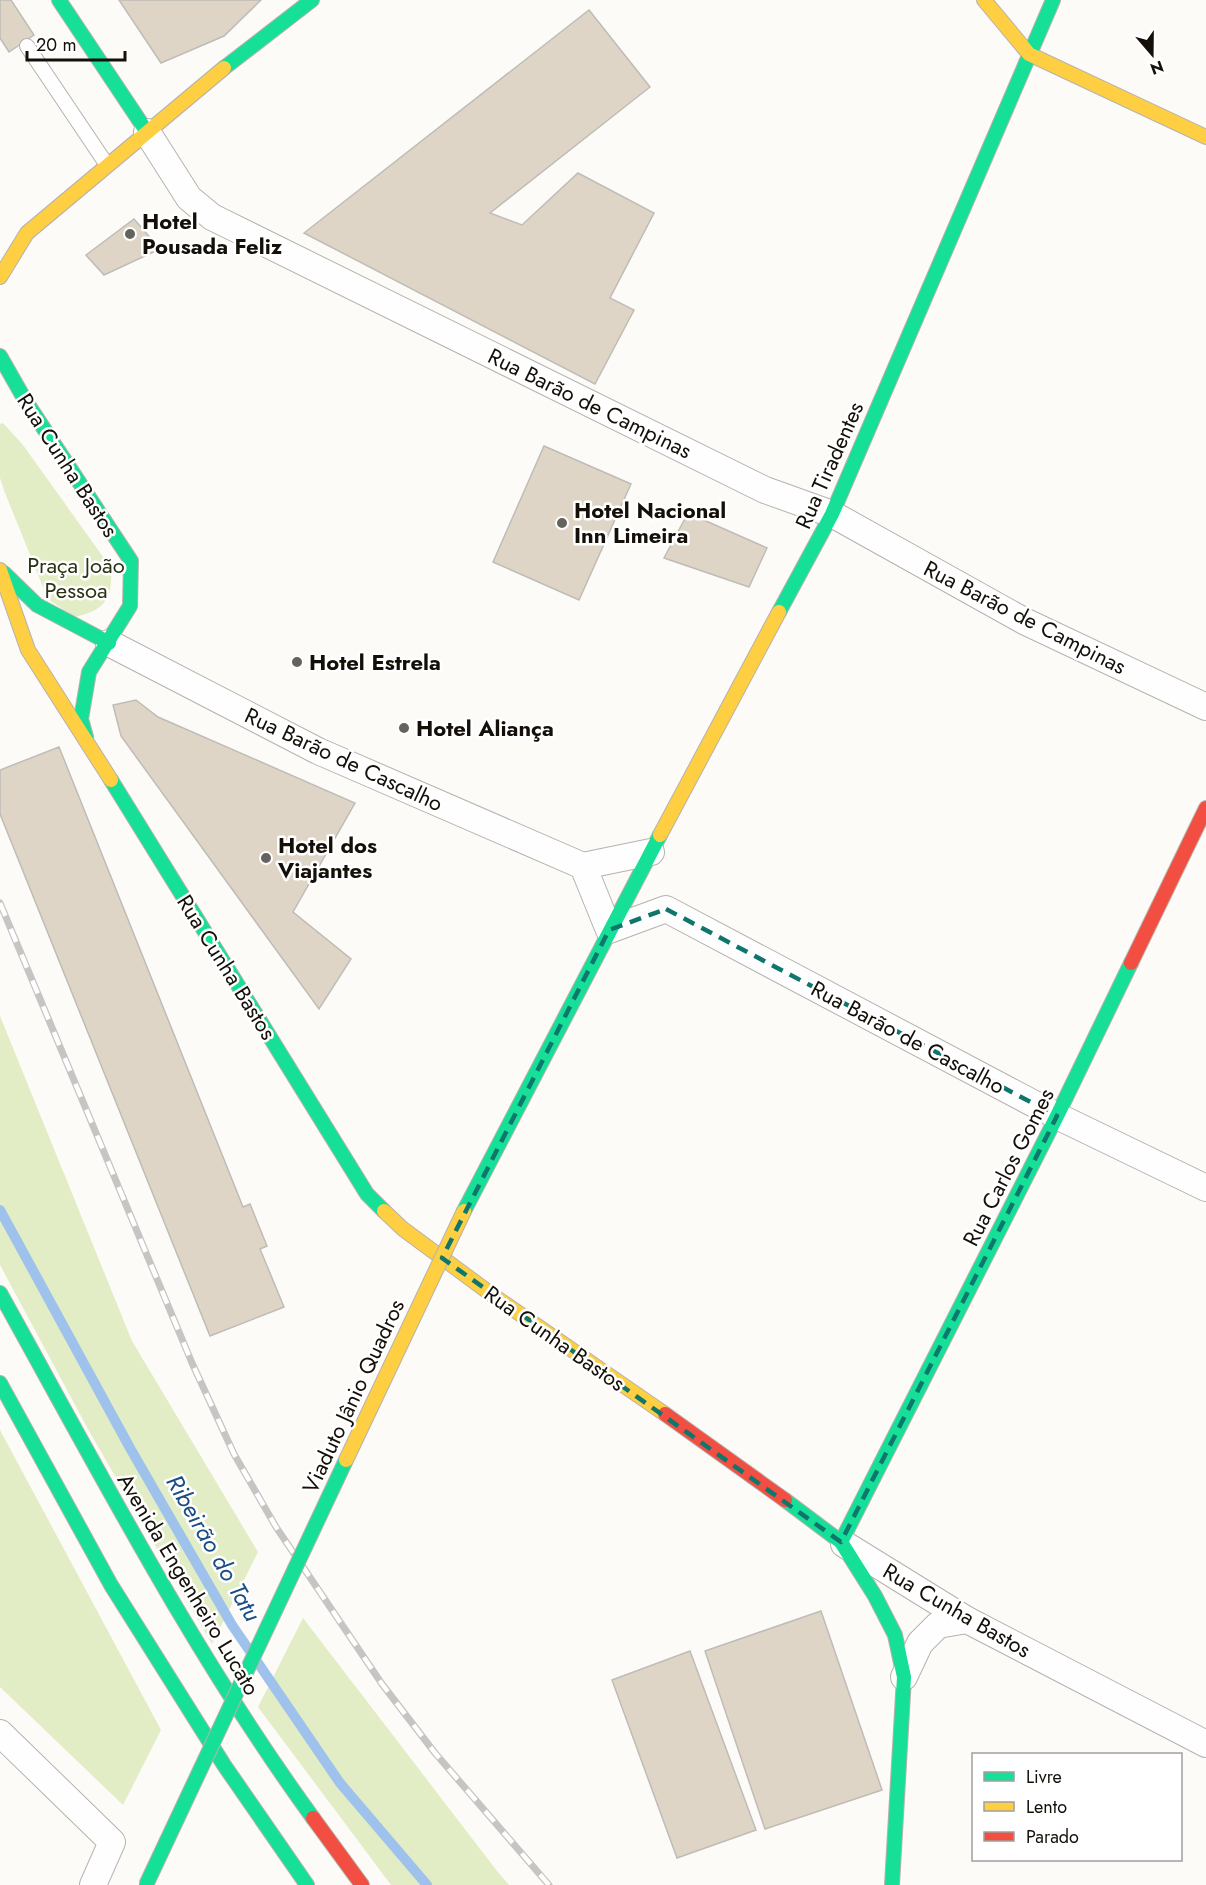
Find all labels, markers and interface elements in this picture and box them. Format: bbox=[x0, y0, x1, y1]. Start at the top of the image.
scale bar bbox=[27, 24, 124, 62]
north arrow bbox=[1122, 24, 1182, 84]
text: 20 m bbox=[36, 32, 76, 58]
text: N bbox=[1147, 55, 1167, 81]
place label: Hotel Pousada Feliz bbox=[142, 205, 283, 262]
marker: Hotel Pousada Feliz bbox=[123, 227, 137, 241]
street label: Rua Barão de Campinas bbox=[483, 340, 697, 466]
street label: Rua Cunha Bastos bbox=[9, 387, 127, 543]
street label: Rua Tiradentes bbox=[787, 396, 871, 534]
place label: Hotel Nacional Inn Limeira bbox=[574, 494, 726, 551]
marker: Hotel Nacional Inn Limeira bbox=[555, 516, 569, 530]
park label: Praça João Pessoa bbox=[27, 549, 125, 606]
street label: Rua Barão de Campinas bbox=[918, 552, 1132, 682]
place label: Hotel Estrela bbox=[309, 646, 441, 678]
marker: Hotel Estrela bbox=[290, 655, 304, 669]
street label: Rua Barão de Cascalho bbox=[240, 699, 448, 819]
place label: Hotel Aliança bbox=[416, 712, 554, 744]
marker: Hotel Aliança bbox=[397, 721, 411, 735]
place label: Hotel dos Viajantes bbox=[277, 829, 377, 886]
marker: Hotel dos Viajantes bbox=[259, 851, 273, 865]
street label: Rua Cunha Bastos bbox=[169, 888, 285, 1046]
street label: Rua Barão de Cascalho bbox=[805, 972, 1011, 1102]
street label: Rua Carlos Gomes bbox=[954, 1082, 1062, 1251]
street label: Rua Cunha Bastos bbox=[478, 1277, 632, 1399]
street label: Viaduto Jânio Quadros bbox=[294, 1294, 412, 1498]
street label: Avenida Engenheiro Lucato bbox=[110, 1467, 268, 1701]
water label: Ribeirão do Tatu bbox=[158, 1468, 270, 1628]
street label: Rua Cunha Bastos bbox=[877, 1555, 1037, 1665]
legend bbox=[972, 1753, 1182, 1861]
text: Livre bbox=[1026, 1764, 1062, 1790]
text: Lento bbox=[1026, 1794, 1067, 1820]
text: Parado bbox=[1026, 1824, 1079, 1850]

